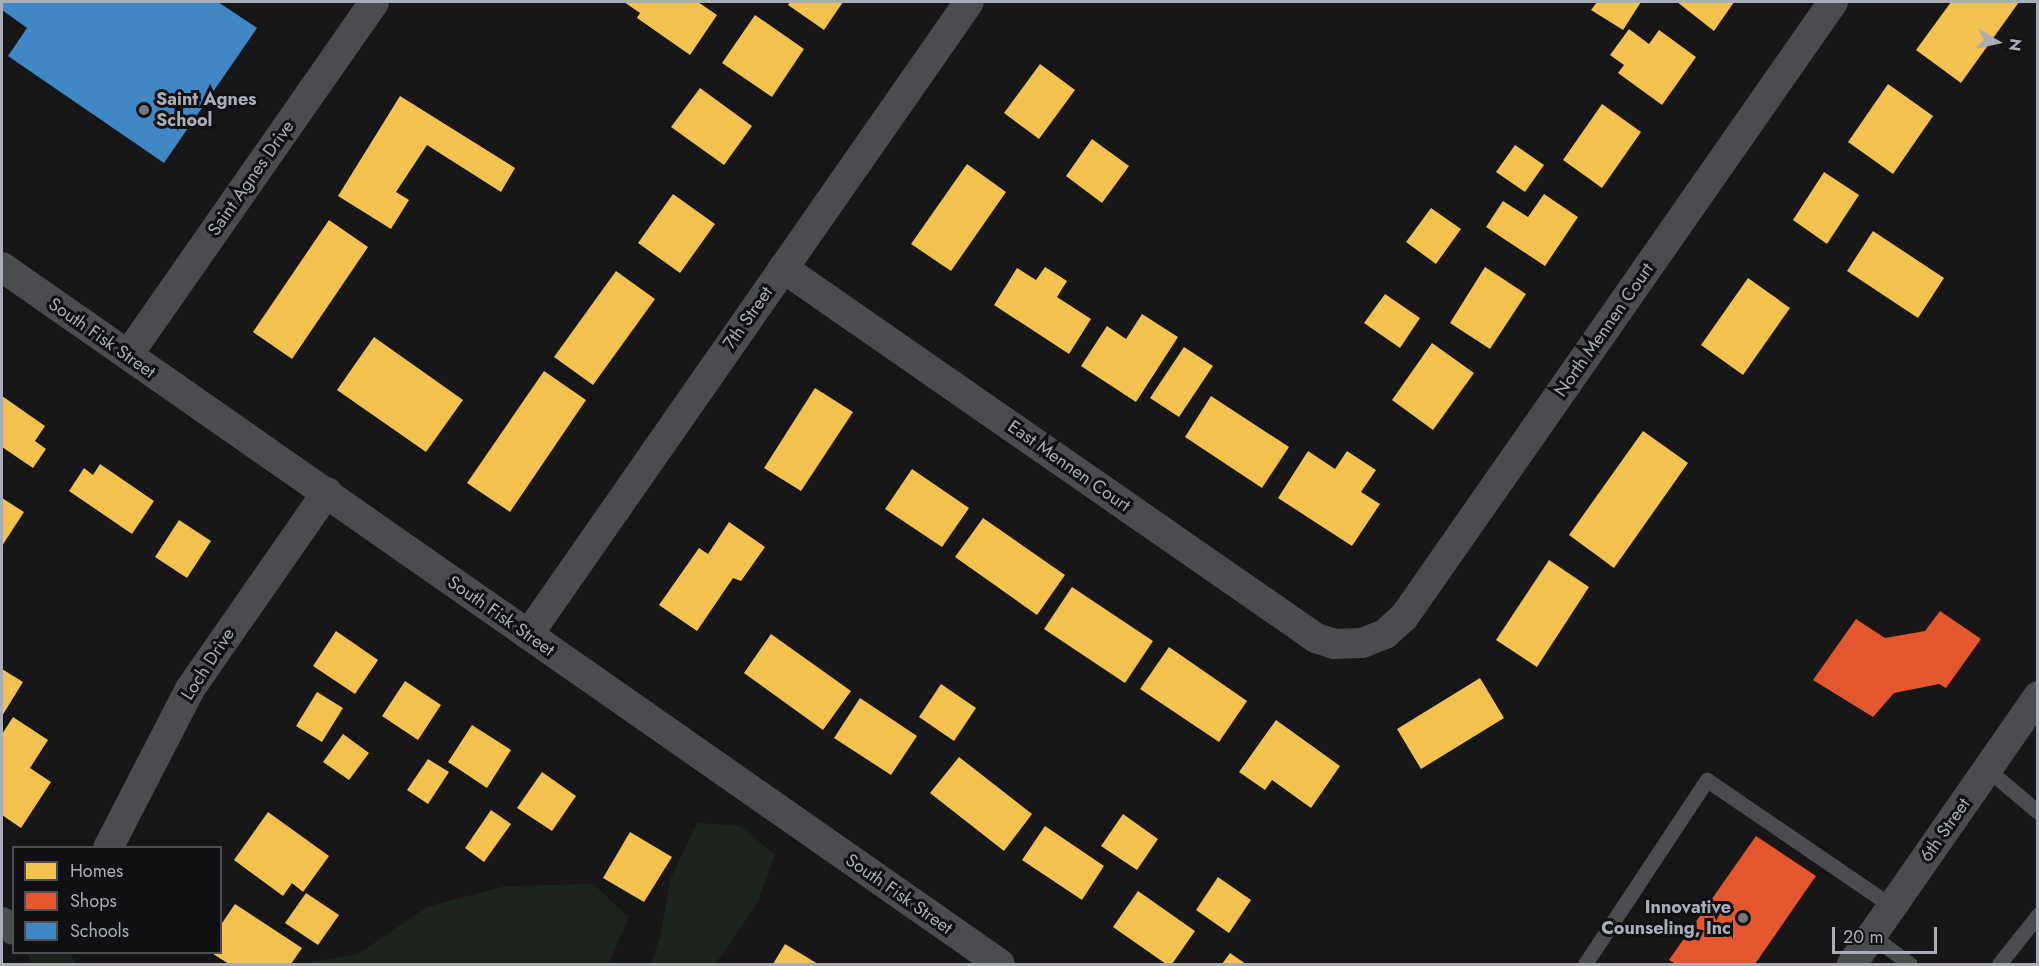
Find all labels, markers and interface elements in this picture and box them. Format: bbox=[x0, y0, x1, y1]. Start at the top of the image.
north arrow bbox=[1967, 12, 2027, 72]
text: N bbox=[2003, 37, 2028, 53]
place label: Saint Agnes School bbox=[156, 89, 256, 132]
marker: Saint Agnes School bbox=[137, 103, 151, 117]
street label: Saint Agnes Drive bbox=[203, 116, 299, 240]
street label: North Mennen Court bbox=[1550, 259, 1658, 401]
street label: 7th Street bbox=[719, 282, 777, 354]
street label: South Fisk Street bbox=[44, 293, 160, 383]
street label: East Mennen Court bbox=[1004, 416, 1134, 516]
street label: South Fisk Street bbox=[443, 571, 559, 661]
street label: Loch Drive bbox=[177, 624, 239, 704]
street label: 6th Street bbox=[1915, 794, 1975, 866]
legend bbox=[12, 846, 222, 954]
street label: South Fisk Street bbox=[841, 849, 957, 939]
text: Homes bbox=[70, 858, 123, 884]
text: Shops bbox=[70, 888, 117, 914]
place label: Innovative Counseling, Inc bbox=[1601, 897, 1731, 940]
marker: Innovative Counseling, Inc bbox=[1736, 911, 1750, 925]
scale bar bbox=[1835, 915, 1940, 953]
text: Schools bbox=[70, 918, 129, 944]
text: 20 m bbox=[1843, 924, 1883, 950]

